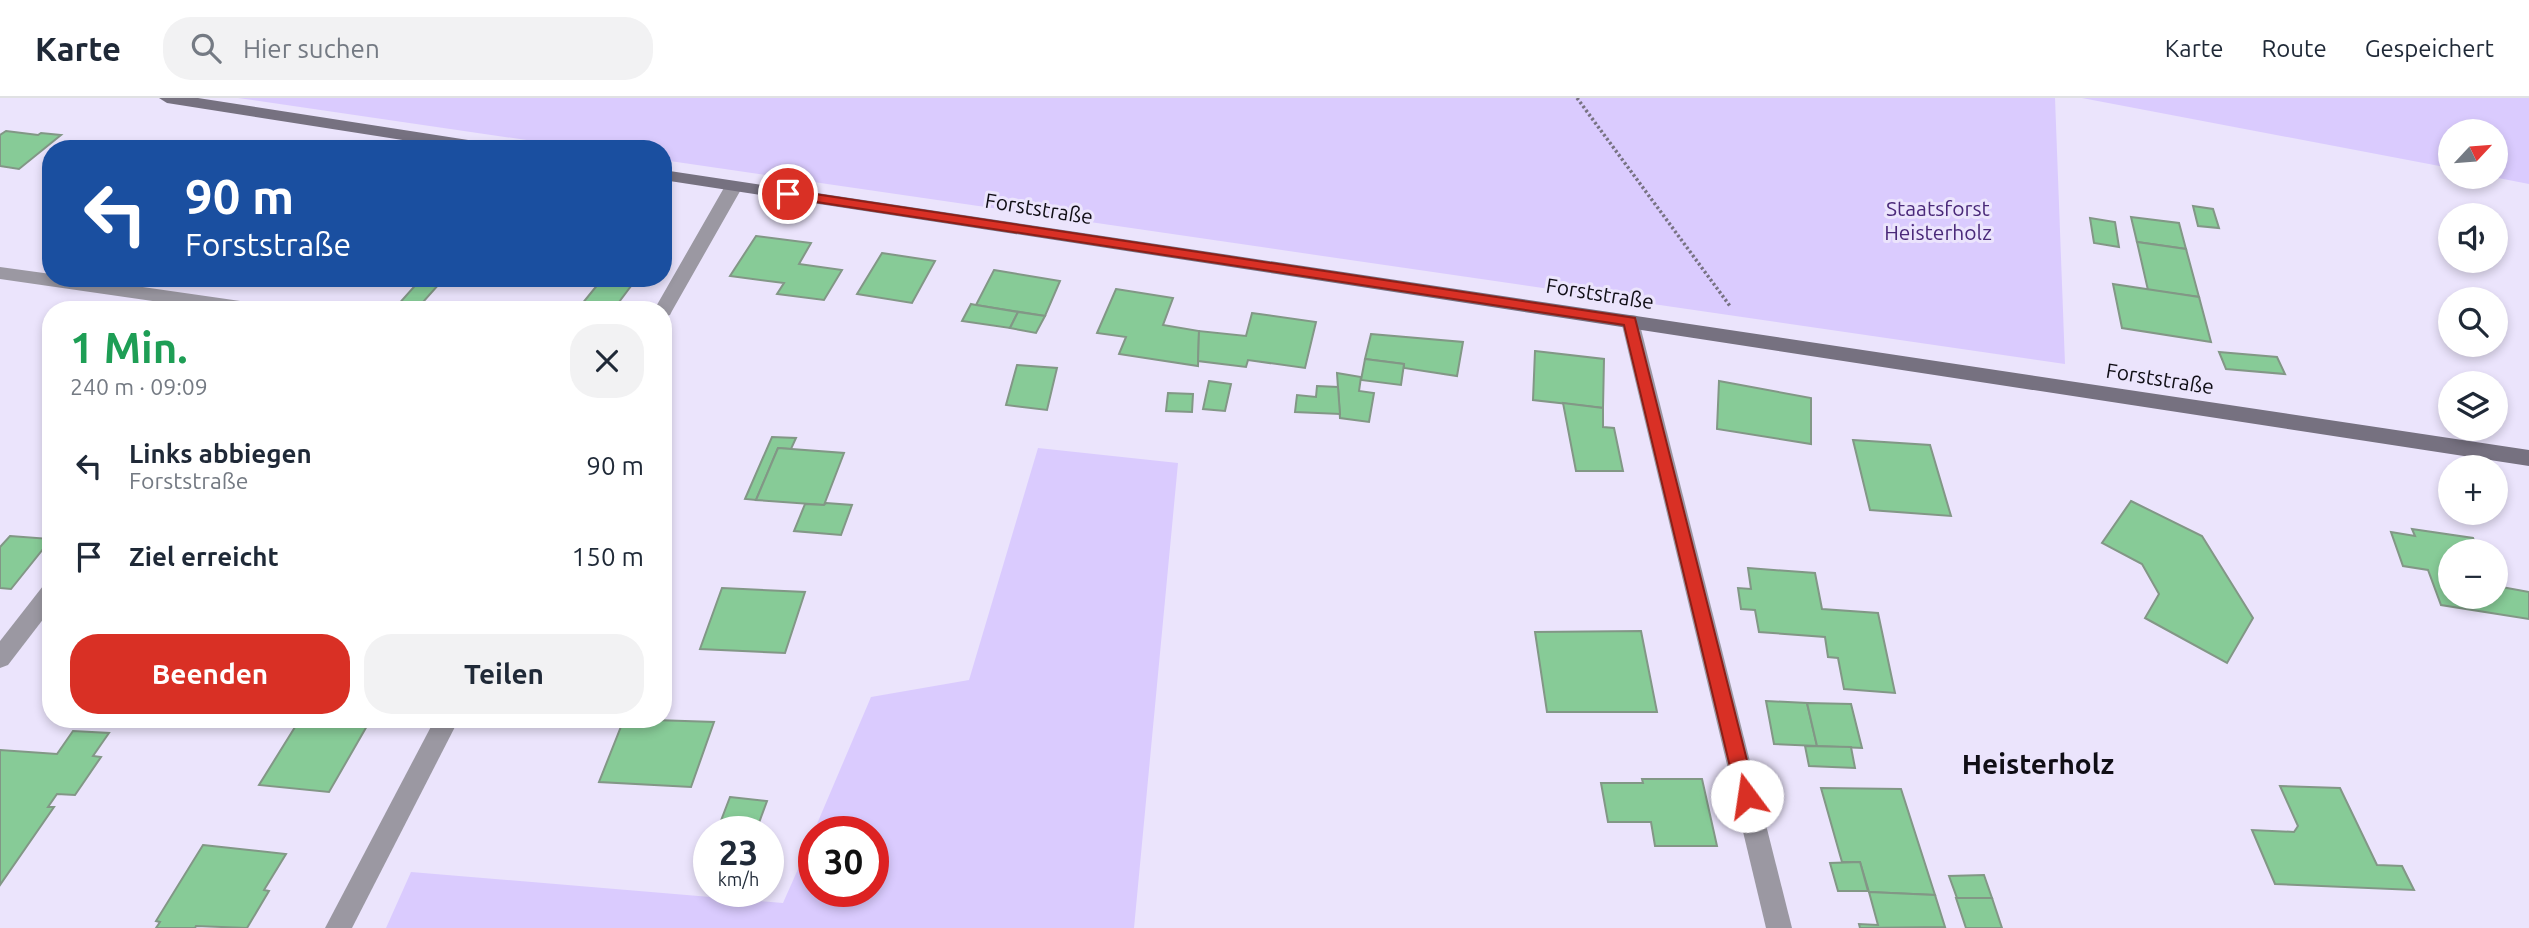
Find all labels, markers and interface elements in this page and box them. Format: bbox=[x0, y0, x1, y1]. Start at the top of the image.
search box bbox=[163, 17, 653, 80]
icon: search bbox=[187, 29, 225, 67]
text: Karte bbox=[35, 30, 121, 67]
text: Hier suchen bbox=[243, 34, 380, 63]
text: Karte bbox=[2165, 35, 2223, 62]
text: Route bbox=[2261, 35, 2327, 62]
text: Gespeichert bbox=[2365, 35, 2494, 62]
north arrow bbox=[2438, 119, 2508, 189]
map controls bbox=[2438, 119, 2508, 609]
pin bbox=[758, 164, 818, 224]
icon: left bbox=[70, 168, 161, 259]
text: 90 m bbox=[185, 168, 294, 223]
icon: arrive bbox=[769, 175, 807, 213]
street label: Forststraße bbox=[983, 188, 1095, 228]
park label: Staatsforst Heisterholz bbox=[1884, 196, 1992, 244]
button: sound bbox=[2438, 203, 2508, 273]
text: Forststraße bbox=[185, 226, 351, 262]
street label: Forststraße bbox=[1544, 273, 1656, 313]
button: search bbox=[2438, 287, 2508, 357]
text: 1 Min. bbox=[70, 324, 188, 371]
button: close bbox=[570, 324, 644, 398]
street label: Forststraße bbox=[2104, 358, 2216, 398]
button: layers bbox=[2438, 371, 2508, 441]
text: 240 m · 09:09 bbox=[70, 374, 208, 399]
text: Links abbiegen bbox=[129, 439, 312, 468]
icon: left bbox=[70, 447, 108, 485]
text: 90 m bbox=[586, 451, 644, 480]
button: + bbox=[2438, 455, 2508, 525]
text: Forststraße bbox=[129, 468, 248, 493]
icon: arrive bbox=[70, 538, 108, 576]
button: − bbox=[2438, 539, 2508, 609]
text: Ziel erreicht bbox=[129, 542, 279, 571]
text: 150 m bbox=[572, 542, 644, 571]
button: Beenden bbox=[70, 634, 350, 714]
button: Teilen bbox=[364, 634, 644, 714]
district label: Heisterholz bbox=[1962, 748, 2114, 779]
position arrow bbox=[1710, 759, 1784, 833]
speed limit sign: 30 bbox=[798, 816, 889, 907]
text: 23 bbox=[719, 832, 758, 872]
text: km/h bbox=[718, 869, 759, 889]

